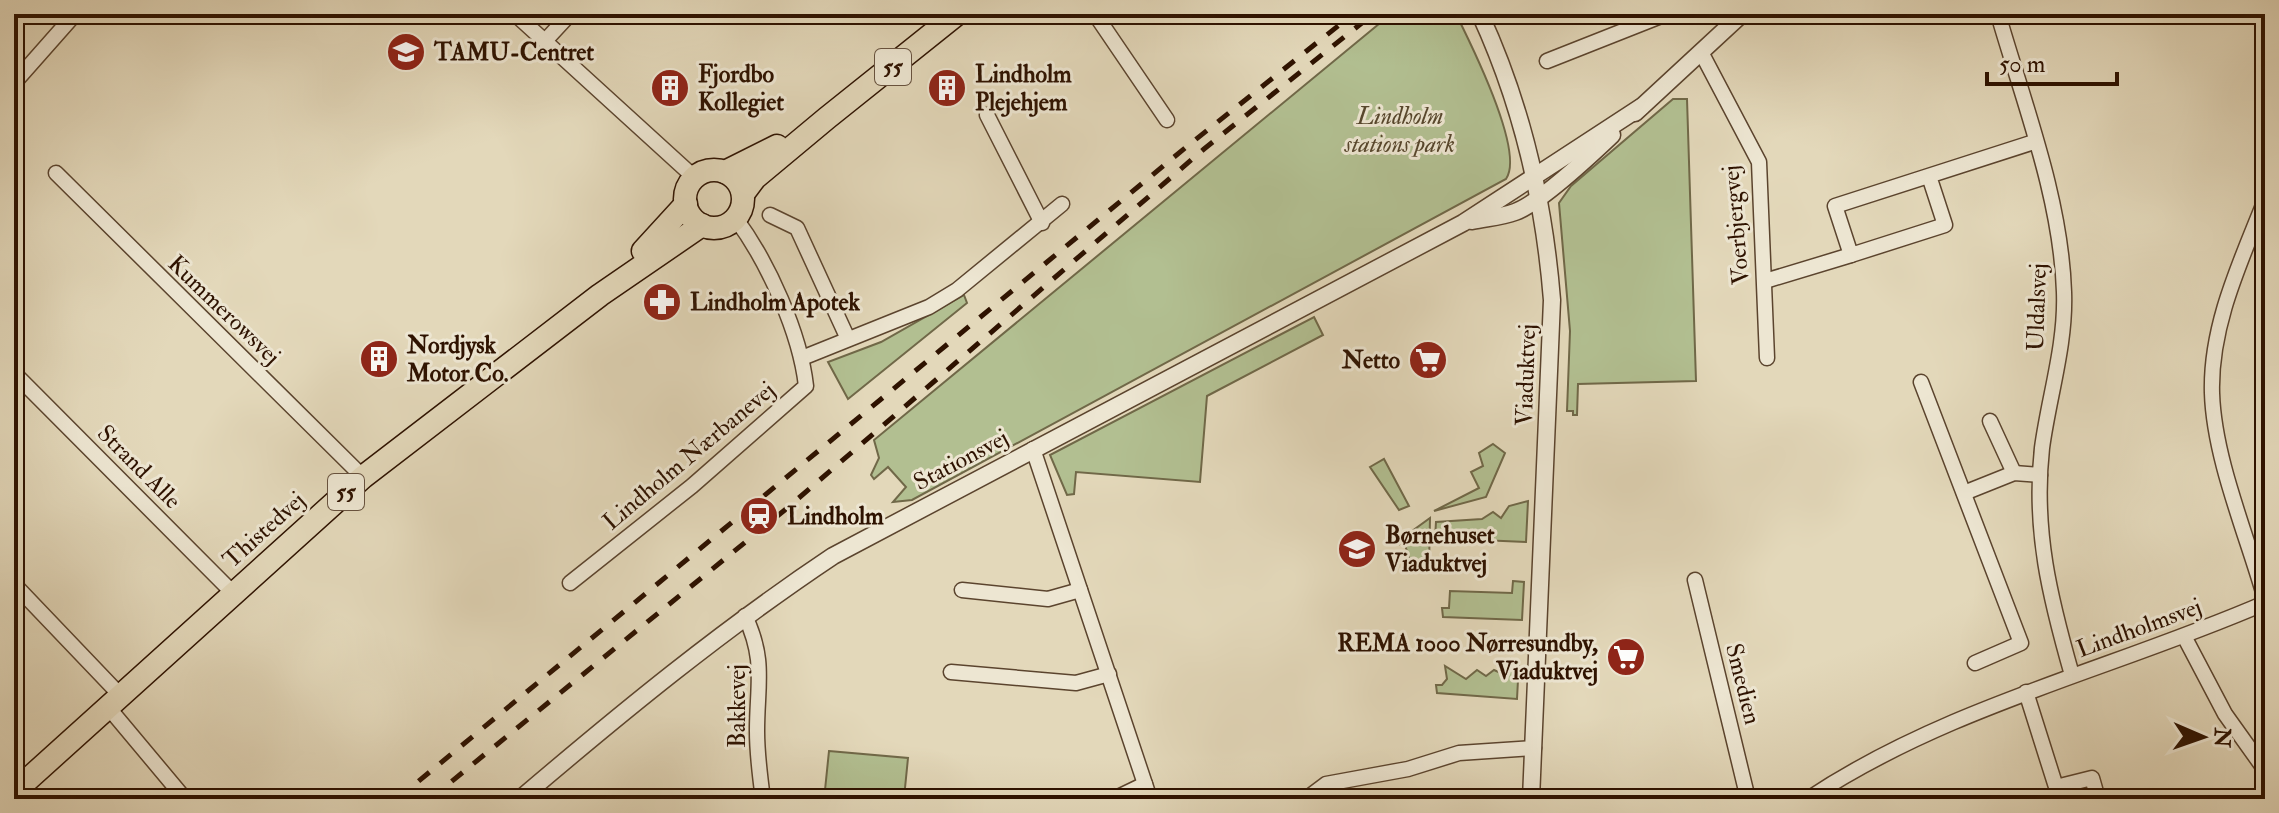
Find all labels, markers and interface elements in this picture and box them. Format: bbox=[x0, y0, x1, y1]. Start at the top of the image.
school or university icon: TAMU-Centret bbox=[385, 31, 427, 73]
scale bar bbox=[1987, 36, 2117, 86]
place label: TAMU-Centret bbox=[433, 37, 594, 68]
road number: 55 bbox=[875, 49, 911, 85]
text: 50 m bbox=[1999, 49, 2046, 80]
place label: Fjordbo Kollegiet bbox=[698, 59, 784, 118]
place label: Lindholm Plejehjem bbox=[975, 59, 1072, 118]
building icon: Fjordbo Kollegiet bbox=[649, 67, 691, 109]
building icon: Lindholm Plejehjem bbox=[926, 67, 968, 109]
park label: Lindholm stations park bbox=[1344, 101, 1455, 160]
street label: Voerbjergvej bbox=[1715, 164, 1757, 286]
street label: Kummerowsvej bbox=[161, 248, 287, 372]
street label: Uldalsvej bbox=[2020, 263, 2054, 351]
pharmacy icon: Lindholm Apotek bbox=[641, 281, 683, 323]
place label: Lindholm Apotek bbox=[690, 287, 860, 318]
street label: Viaduktvej bbox=[1509, 323, 1543, 427]
place label: Nordjysk Motor Co. bbox=[406, 330, 509, 389]
building icon: Nordjysk Motor Co. bbox=[358, 338, 400, 380]
supermarket icon: Netto bbox=[1407, 339, 1449, 381]
place label: Netto bbox=[1341, 345, 1400, 376]
street label: Lindholm Nærbanevej bbox=[596, 375, 782, 537]
street label: Strand Alle bbox=[90, 418, 188, 516]
street label: Stationsvej bbox=[908, 422, 1014, 498]
road number: 55 bbox=[328, 474, 364, 510]
street label: Thistedvej bbox=[216, 485, 312, 575]
station icon: Lindholm bbox=[738, 495, 780, 537]
place label: Lindholm bbox=[787, 501, 884, 532]
place label: Børnehuset Viaduktvej bbox=[1384, 520, 1495, 579]
school or university icon: Børnehuset Viaduktvej bbox=[1336, 528, 1378, 570]
street label: Lindholmsvej bbox=[2072, 591, 2206, 665]
place label: REMA 1000 Nørresundby, Viaduktvej bbox=[1337, 628, 1598, 687]
supermarket icon: REMA 1000 Nørresundby, Viaduktvej bbox=[1605, 636, 1647, 678]
street label: Smedien bbox=[1718, 640, 1768, 728]
street label: Bakkevej bbox=[722, 664, 753, 748]
north arrow bbox=[2163, 697, 2243, 777]
text: N bbox=[2208, 726, 2236, 748]

